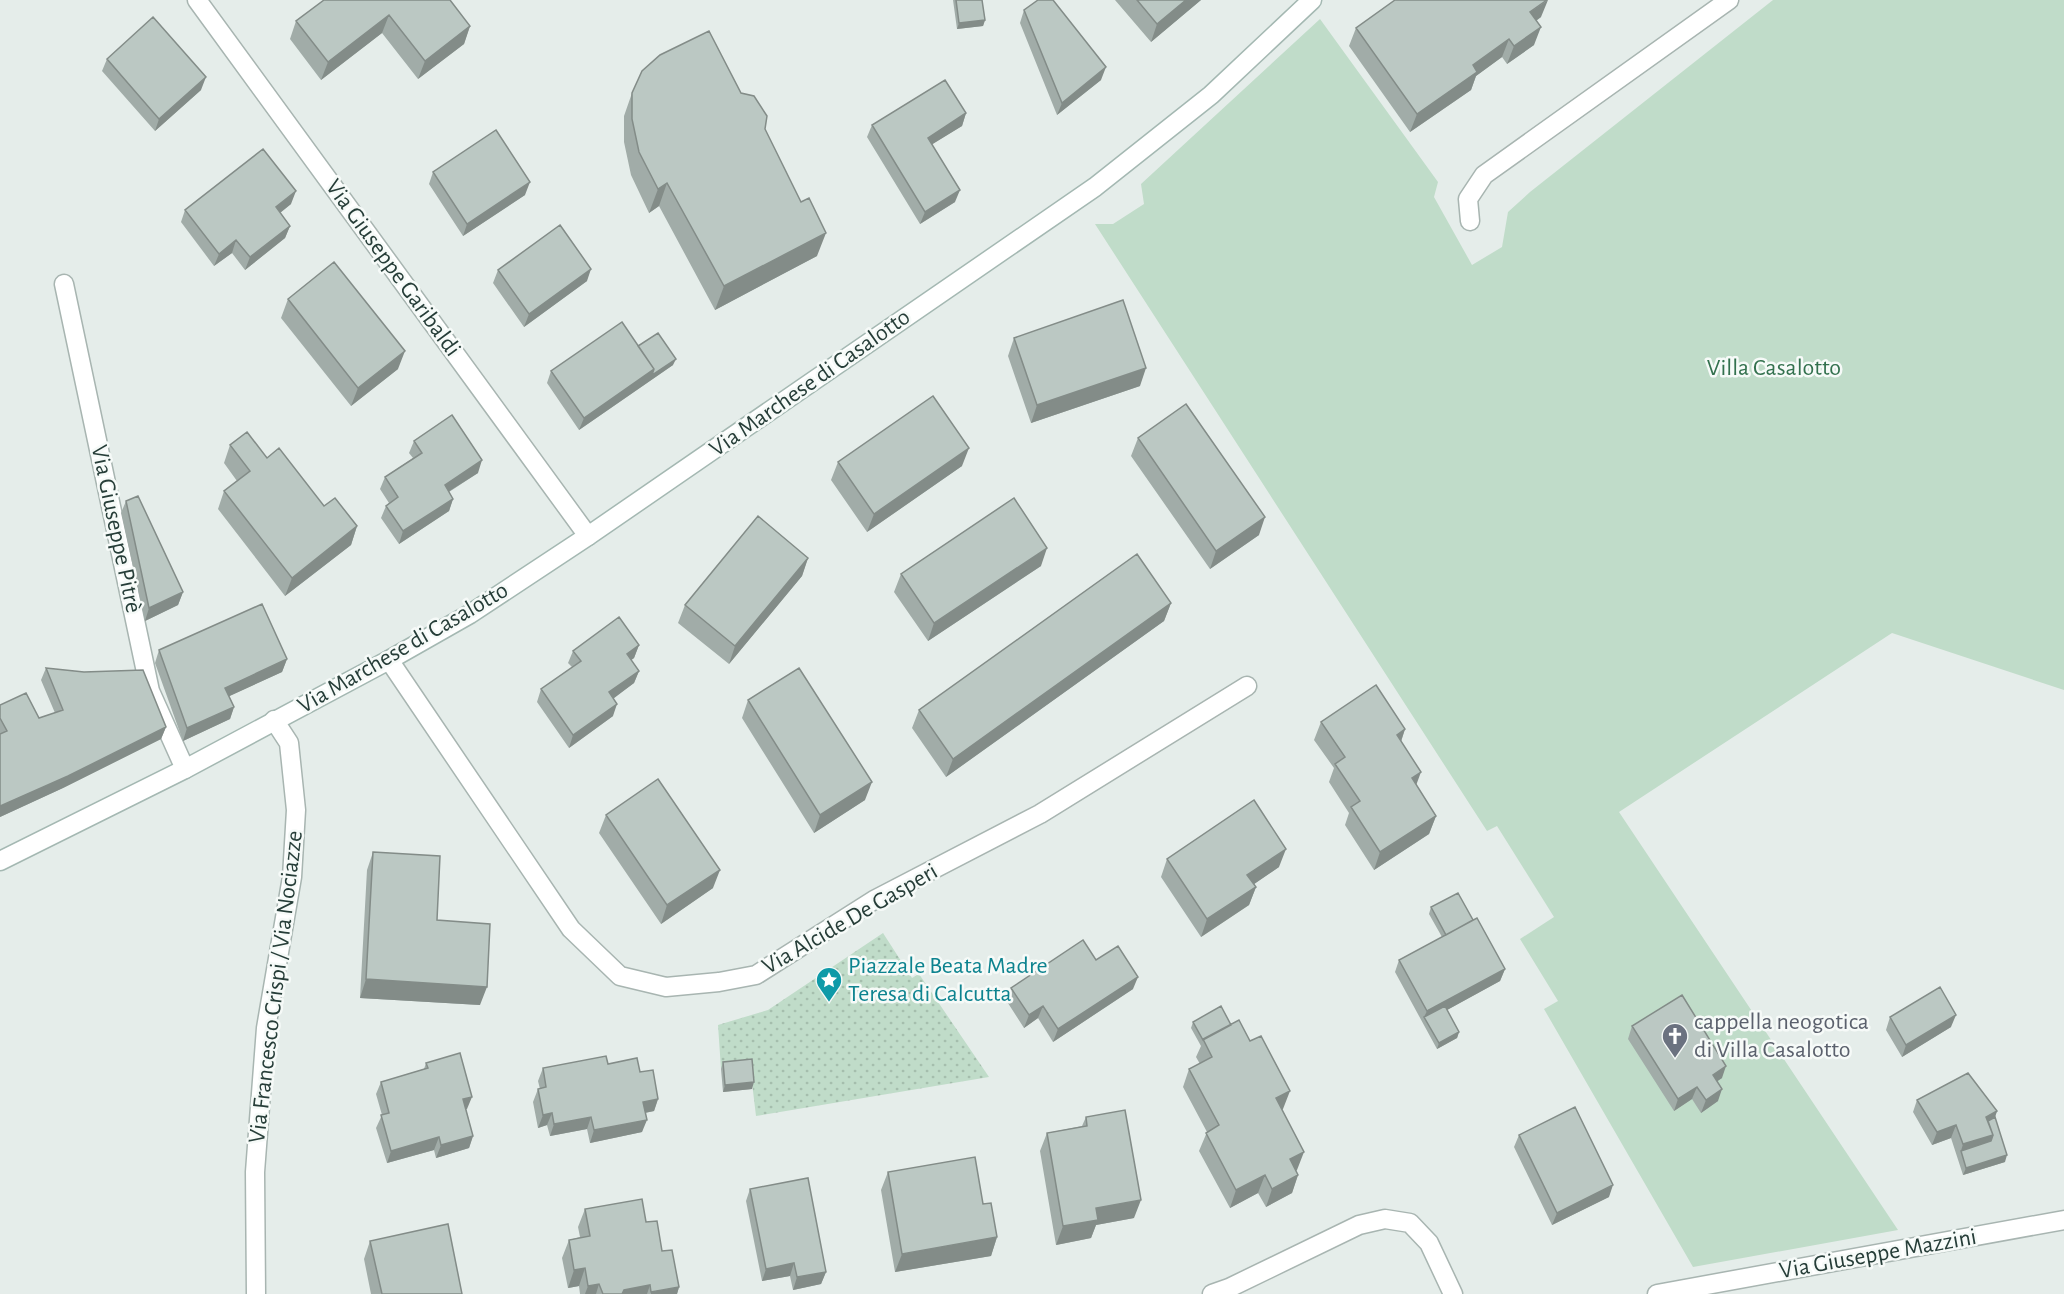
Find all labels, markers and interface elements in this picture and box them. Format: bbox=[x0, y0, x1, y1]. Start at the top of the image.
street label: Via Giuseppe Garibaldi bbox=[321, 175, 465, 361]
street label: Via Marchese di Casalotto bbox=[705, 305, 915, 461]
park label: Villa Casalotto bbox=[1707, 356, 1841, 380]
street label: Via Giuseppe Pitrè bbox=[86, 443, 146, 615]
street label: Via Marchese di Casalotto bbox=[294, 578, 512, 718]
street label: Via Francesco Crispi / Via Nociazze bbox=[245, 829, 307, 1145]
street label: Via Alcide De Gasperi bbox=[758, 859, 942, 979]
place label: Piazzale Beata Madre Teresa di Calcutta bbox=[848, 954, 1048, 1006]
place icon: Piazzale Beata Madre Teresa di Calcutta bbox=[814, 965, 844, 1003]
place label: cappella neogotica di Villa Casalotto bbox=[1694, 1010, 1869, 1062]
church icon: cappella neogotica di Villa Casalotto bbox=[1660, 1021, 1690, 1059]
street label: Via Giuseppe Mazzini bbox=[1778, 1225, 1978, 1283]

